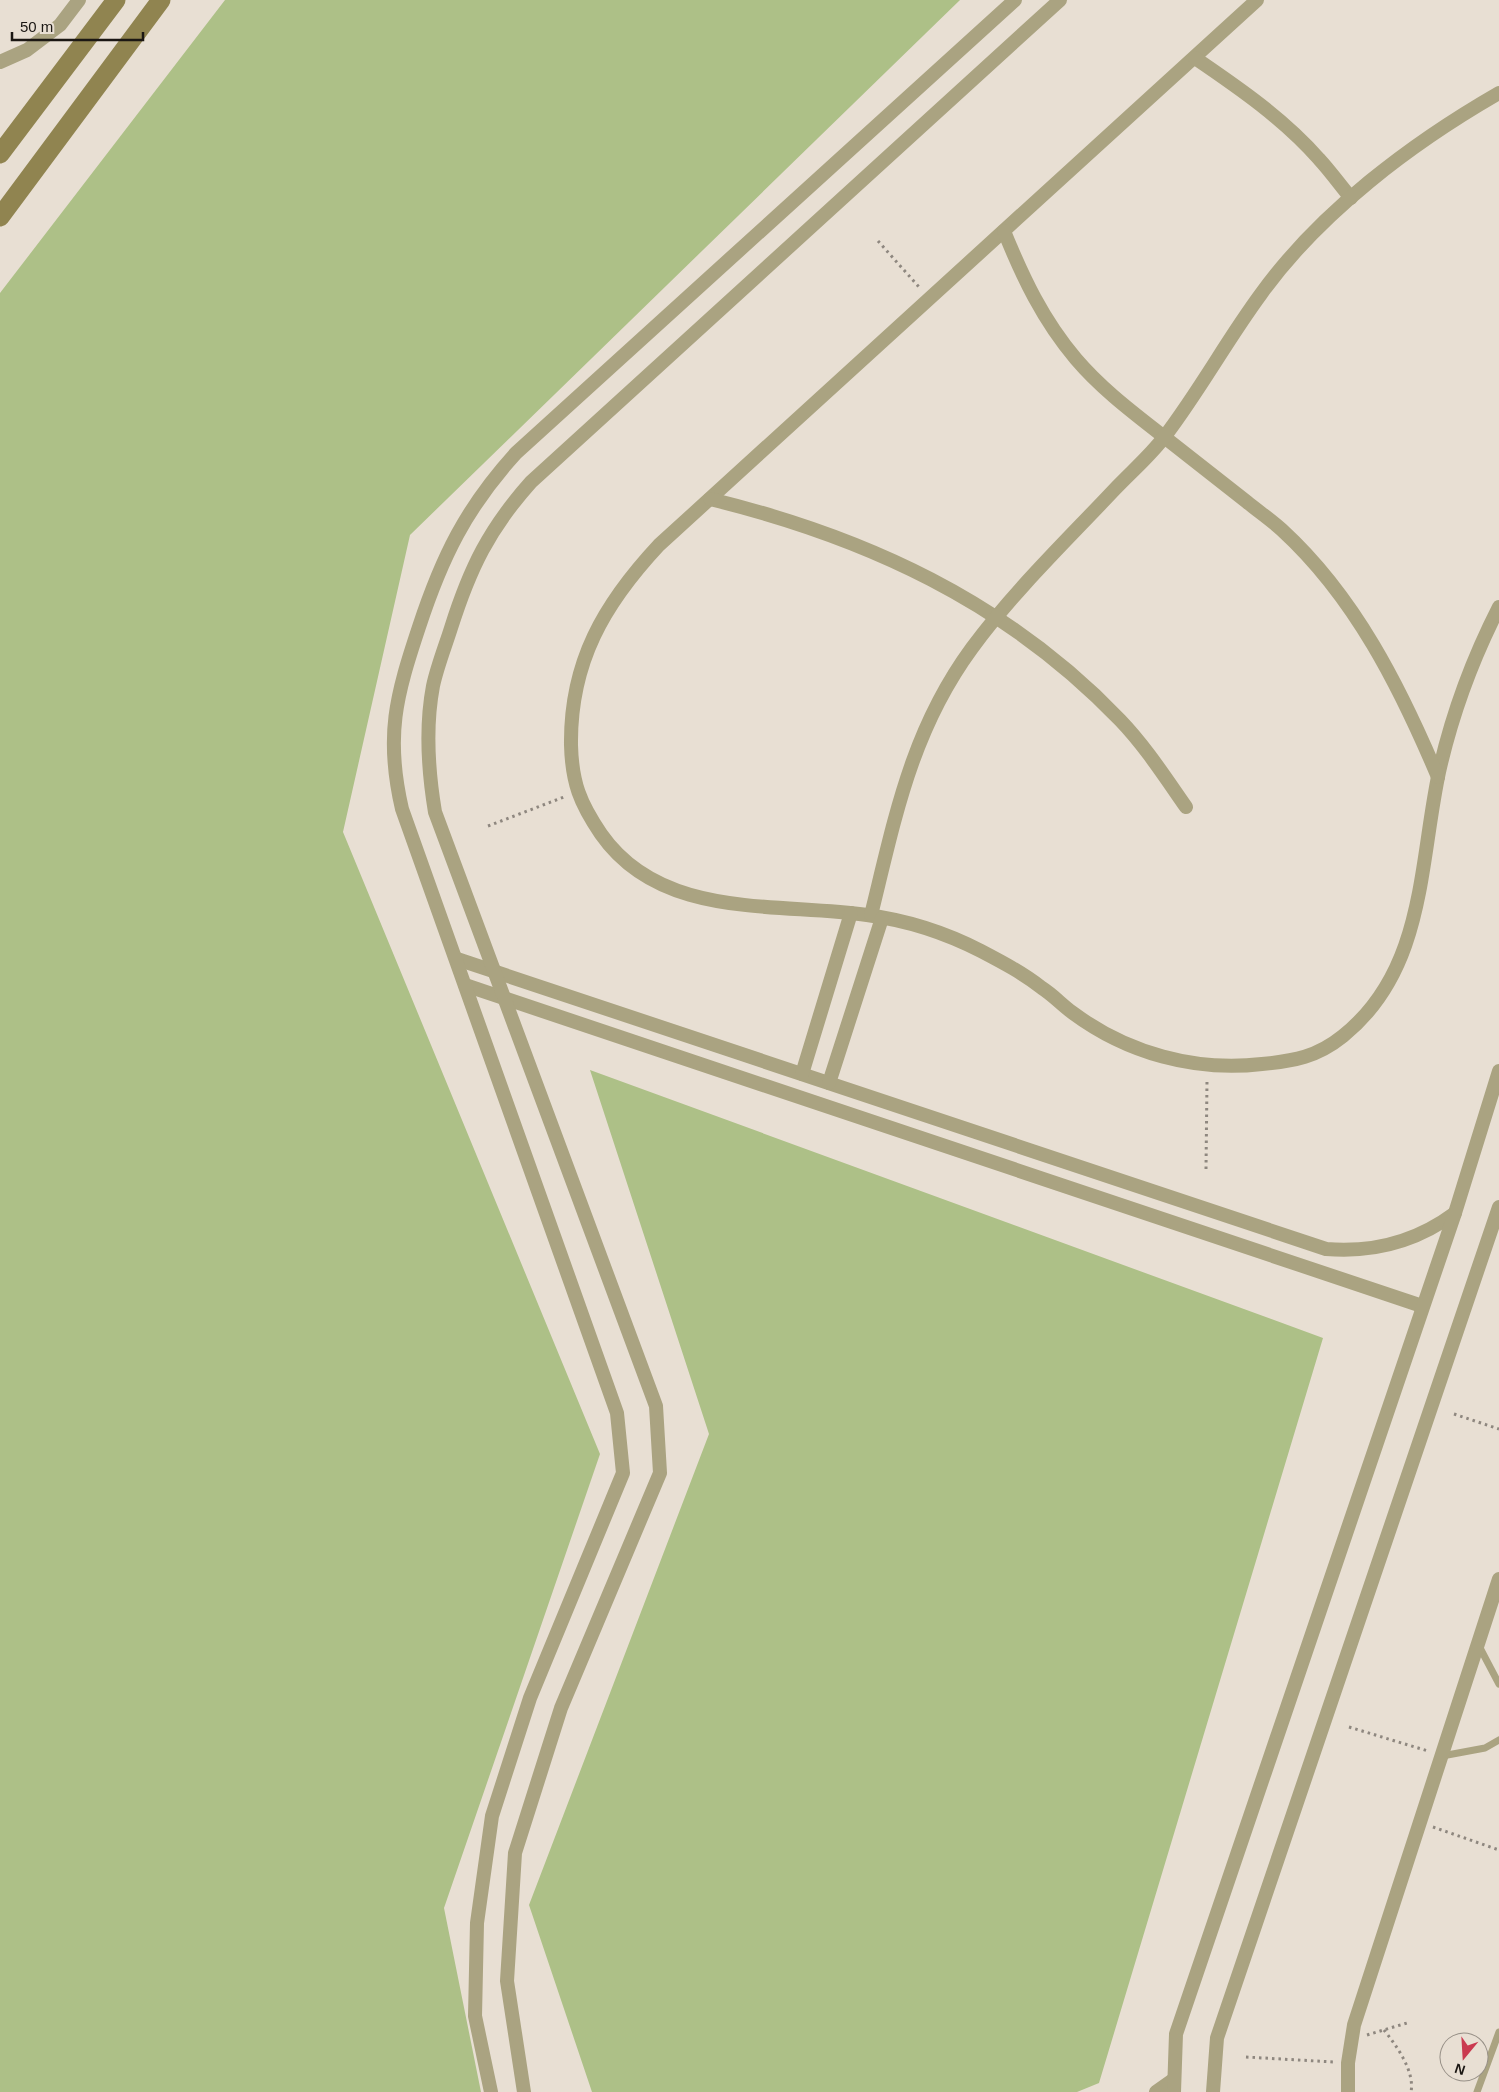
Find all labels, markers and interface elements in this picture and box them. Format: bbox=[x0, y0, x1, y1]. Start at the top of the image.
scale bar bbox=[12, 10, 144, 42]
text: 50 m bbox=[20, 18, 53, 35]
north arrow bbox=[1439, 2032, 1489, 2082]
text: N bbox=[1453, 2060, 1467, 2079]

